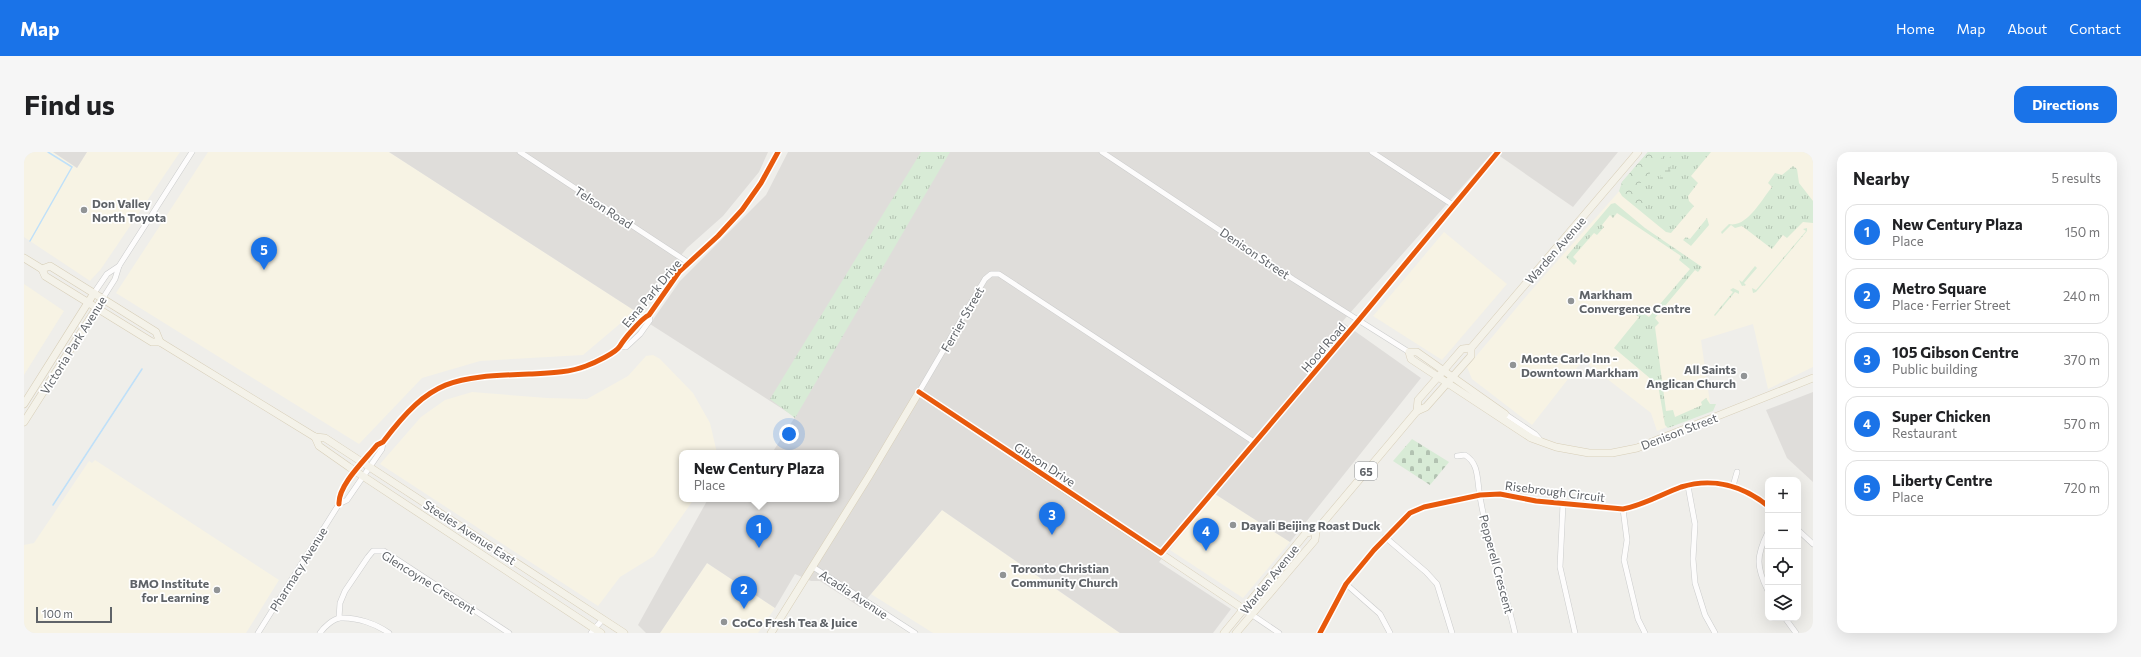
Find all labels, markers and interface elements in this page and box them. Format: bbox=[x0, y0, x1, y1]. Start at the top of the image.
text: Map bbox=[20, 17, 59, 40]
text: Home bbox=[1896, 20, 1935, 37]
text: Map bbox=[1957, 20, 1985, 37]
text: About bbox=[2007, 20, 2047, 37]
text: Contact bbox=[2069, 20, 2121, 37]
button: Directions bbox=[2014, 86, 2117, 123]
text: Find us bbox=[24, 87, 115, 121]
text: Nearby bbox=[1853, 168, 1910, 189]
text: 5 results bbox=[2051, 170, 2101, 186]
street label: Telson Road bbox=[573, 183, 636, 231]
place label: Don Valley North Toyota bbox=[92, 196, 166, 224]
marker: Don Valley North Toyota bbox=[79, 205, 89, 215]
street label: Warden Avenue bbox=[1522, 213, 1588, 287]
text: New Century Plaza bbox=[1892, 215, 2023, 233]
text: 1 bbox=[1864, 224, 1870, 240]
text: 150 m bbox=[2065, 224, 2100, 240]
street label: Denison Street bbox=[1218, 225, 1292, 281]
text: Place bbox=[1892, 233, 1924, 249]
pin: 5 bbox=[251, 237, 277, 270]
street label: Esna Park Drive bbox=[619, 256, 683, 330]
text: Metro Square bbox=[1892, 279, 1987, 297]
street label: Ferrier Street bbox=[938, 284, 986, 354]
place label: Markham Convergence Centre bbox=[1579, 287, 1690, 315]
text: 2 bbox=[1863, 288, 1871, 304]
text: 240 m bbox=[2063, 288, 2100, 304]
street label: Victoria Park Avenue bbox=[37, 293, 109, 397]
marker: Markham Convergence Centre bbox=[1566, 296, 1576, 306]
text: Place · Ferrier Street bbox=[1892, 297, 2011, 313]
street label: Hood Road bbox=[1298, 319, 1348, 374]
text: 105 Gibson Centre bbox=[1892, 343, 2019, 361]
place label: Monte Carlo Inn - Downtown Markham bbox=[1521, 351, 1638, 379]
text: 3 bbox=[1863, 352, 1871, 368]
text: 370 m bbox=[2063, 352, 2100, 368]
marker: Monte Carlo Inn - Downtown Markham bbox=[1508, 360, 1518, 370]
text: Public building bbox=[1892, 361, 1978, 377]
place label: All Saints Anglican Church bbox=[1646, 362, 1736, 390]
marker: All Saints Anglican Church bbox=[1739, 371, 1749, 381]
text: Super Chicken bbox=[1892, 407, 1991, 425]
street label: Denison Street bbox=[1639, 410, 1719, 452]
text: 4 bbox=[1863, 416, 1871, 432]
text: 570 m bbox=[2063, 416, 2100, 432]
your location bbox=[779, 424, 799, 444]
text: Restaurant bbox=[1892, 425, 1957, 441]
street label: Gibson Drive bbox=[1012, 439, 1078, 489]
popup bbox=[679, 450, 839, 502]
text: New Century Plaza bbox=[694, 459, 824, 477]
road number: 65 bbox=[1355, 462, 1377, 480]
text: Liberty Centre bbox=[1892, 471, 1992, 489]
text: Place bbox=[694, 477, 725, 493]
map controls bbox=[1765, 477, 1801, 621]
button: + bbox=[1765, 477, 1801, 513]
street label: Risebrough Circuit bbox=[1504, 478, 1606, 504]
text: 5 bbox=[1863, 480, 1871, 496]
text: 720 m bbox=[2064, 480, 2100, 496]
text: Place bbox=[1892, 489, 1924, 505]
street label: Steeles Avenue East bbox=[421, 497, 519, 567]
pin: 3 bbox=[1039, 502, 1065, 535]
street label: Pepperell Crescent bbox=[1477, 513, 1517, 615]
button: − bbox=[1765, 513, 1801, 549]
pin: 1 bbox=[746, 515, 772, 548]
pin: 4 bbox=[1193, 518, 1219, 551]
place label: Dayali Beijing Roast Duck bbox=[1241, 518, 1380, 532]
marker: Dayali Beijing Roast Duck bbox=[1228, 520, 1238, 530]
street label: Pharmacy Avenue bbox=[266, 524, 330, 614]
street label: Warden Avenue bbox=[1237, 542, 1301, 616]
street label: Glencoyne Crescent bbox=[379, 547, 479, 617]
button: locate bbox=[1765, 549, 1801, 585]
place label: Toronto Christian Community Church bbox=[1011, 561, 1118, 589]
street label: Acadia Avenue bbox=[817, 567, 891, 621]
marker: Toronto Christian Community Church bbox=[998, 570, 1008, 580]
place label: BMO Institute for Learning bbox=[130, 576, 209, 604]
pin: 2 bbox=[731, 576, 757, 609]
marker: BMO Institute for Learning bbox=[212, 585, 222, 595]
button: layers bbox=[1765, 585, 1801, 621]
scale bar bbox=[36, 605, 112, 624]
text: 100 m bbox=[42, 607, 73, 620]
place label: CoCo Fresh Tea & Juice bbox=[732, 615, 857, 630]
marker: CoCo Fresh Tea & Juice bbox=[719, 617, 729, 627]

